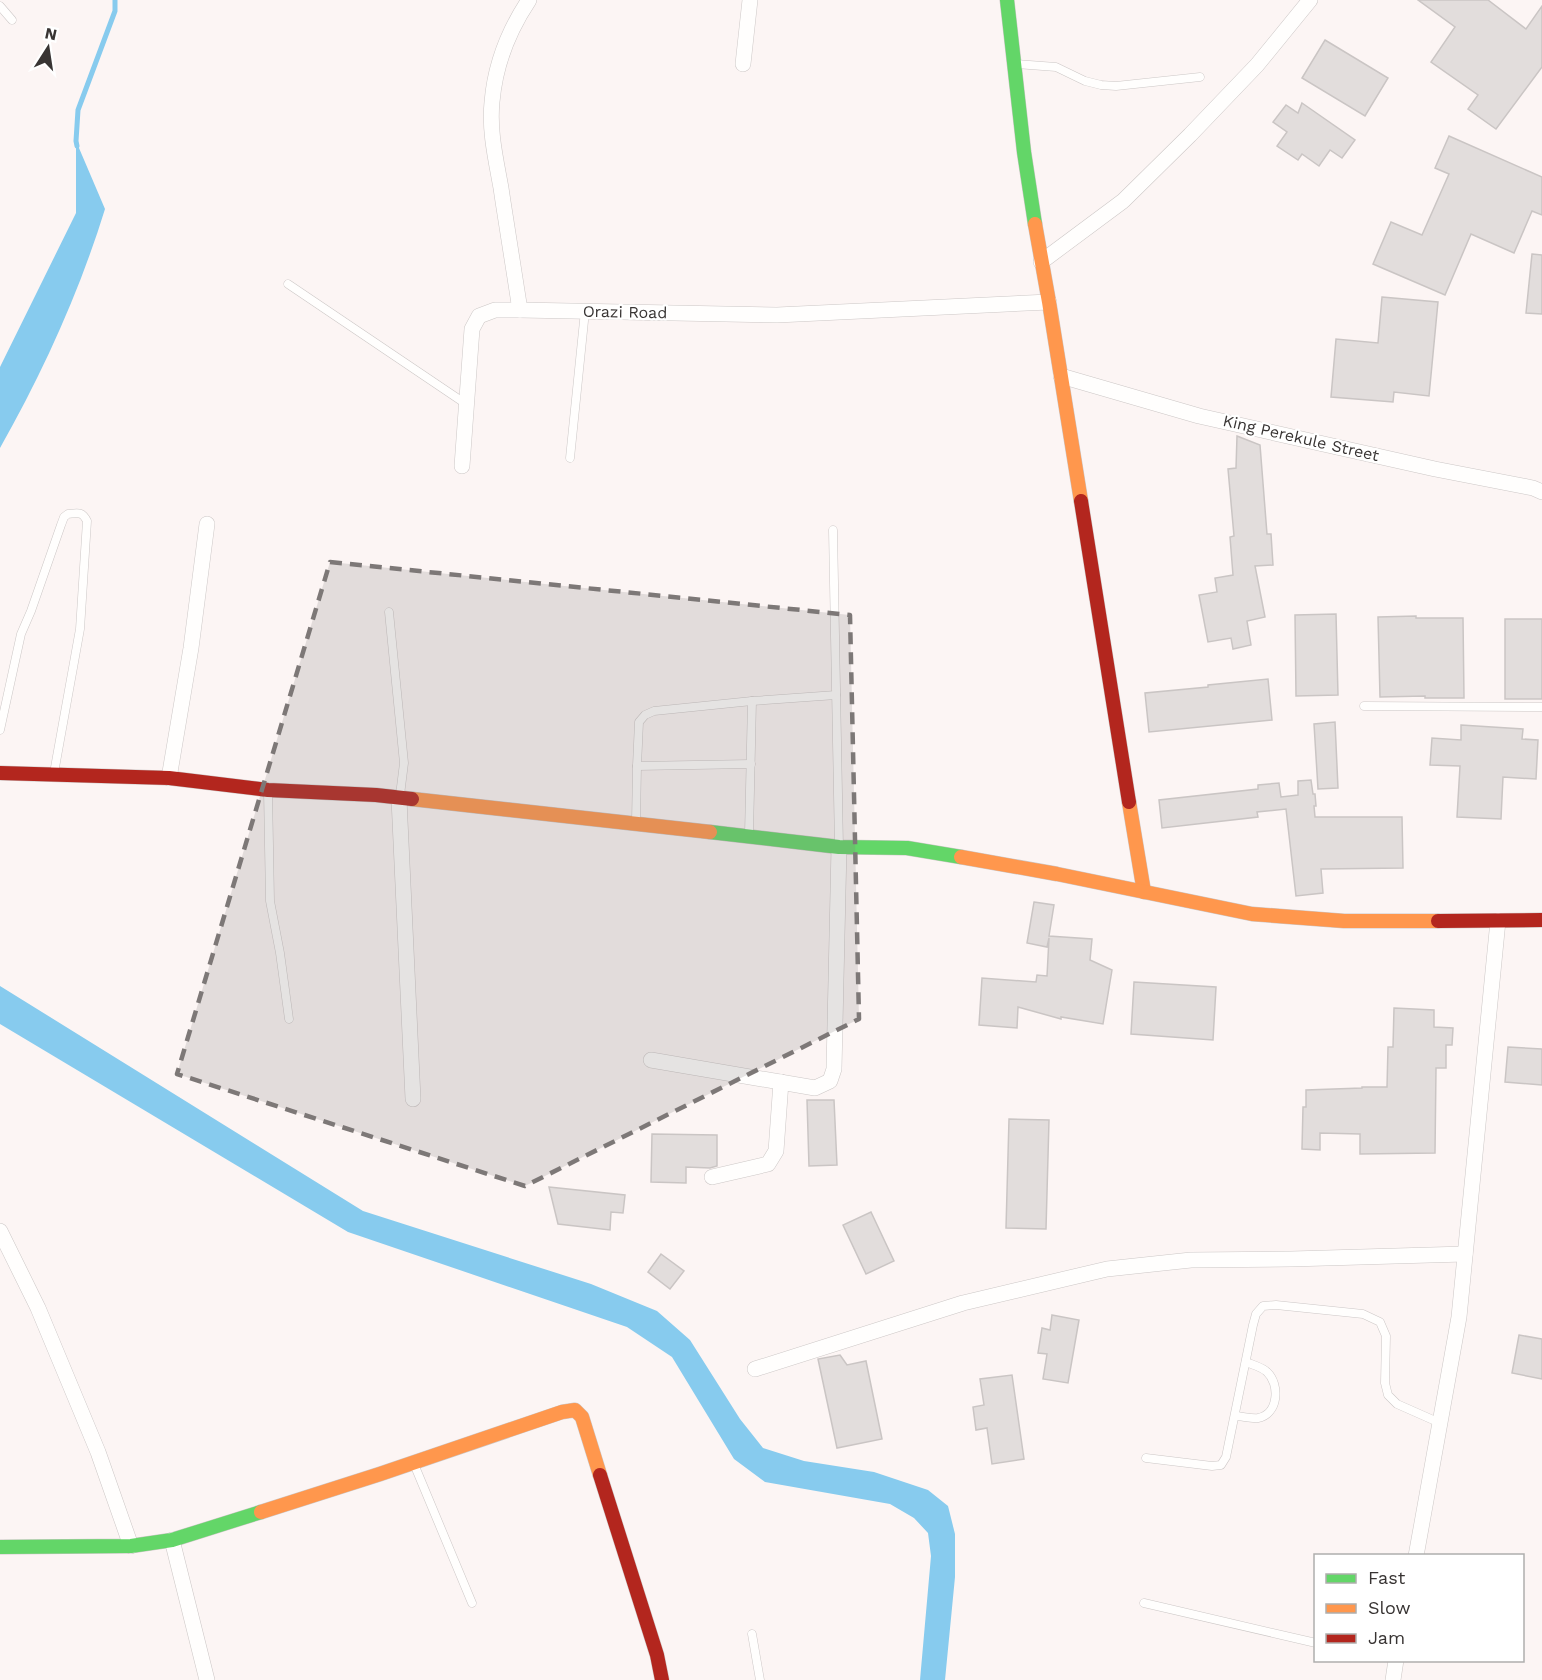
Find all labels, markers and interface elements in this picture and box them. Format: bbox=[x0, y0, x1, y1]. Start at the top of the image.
north arrow bbox=[18, 18, 78, 78]
text: N bbox=[43, 23, 59, 44]
street label: Orazi Road bbox=[583, 302, 667, 322]
street label: King Perekule Street bbox=[1221, 411, 1381, 465]
legend bbox=[1314, 1554, 1524, 1662]
text: Fast bbox=[1368, 1567, 1406, 1588]
text: Slow bbox=[1368, 1597, 1411, 1618]
text: Jam bbox=[1368, 1627, 1405, 1648]

